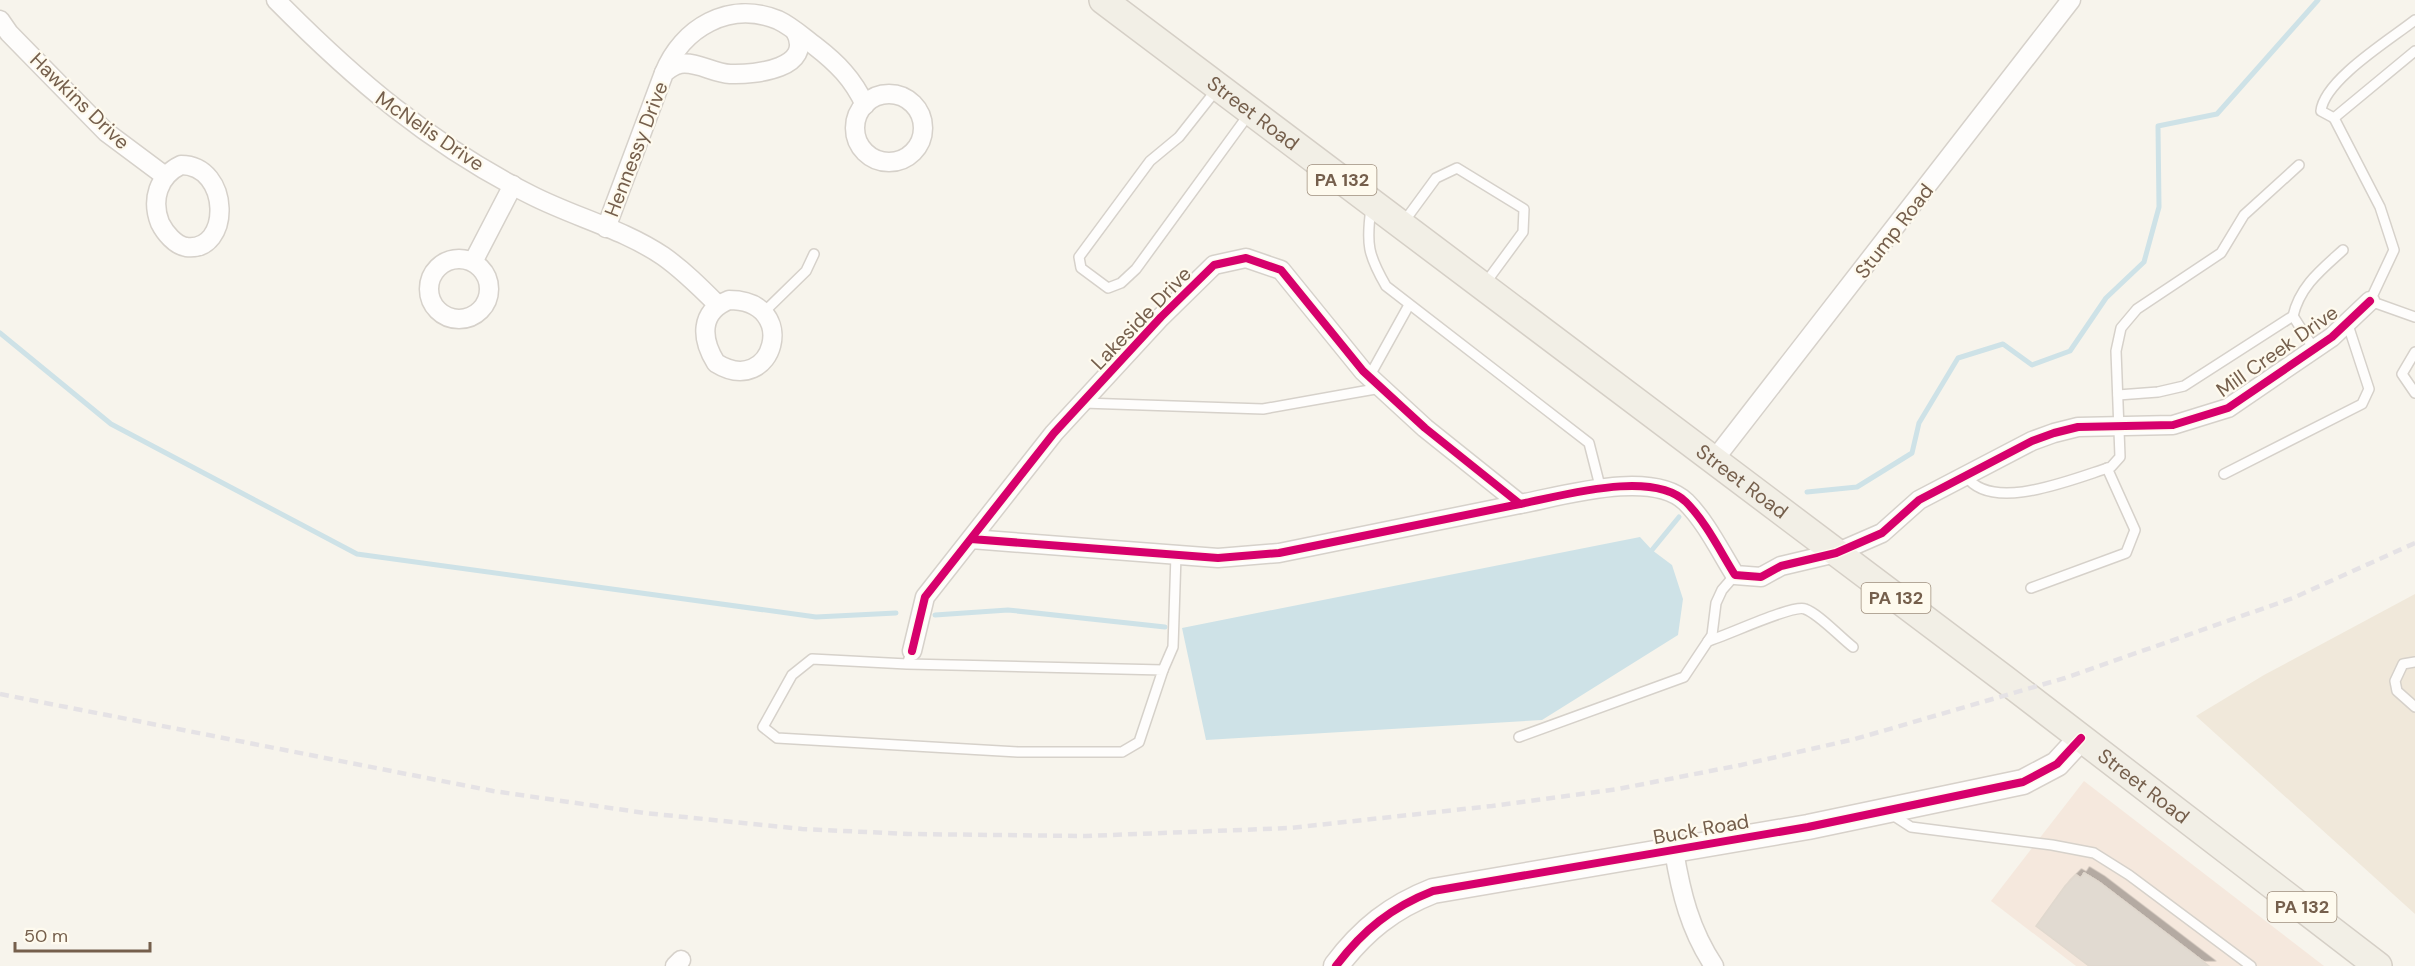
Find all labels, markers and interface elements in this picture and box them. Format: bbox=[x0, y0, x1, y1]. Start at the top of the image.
street label: Hawkins Drive bbox=[25, 47, 135, 155]
street label: Street Road bbox=[1202, 70, 1304, 156]
street label: Hennessy Drive bbox=[598, 78, 674, 220]
street label: McNelis Drive bbox=[371, 85, 489, 177]
road number: PA 132 bbox=[1308, 165, 1376, 195]
street label: Stump Road bbox=[1849, 178, 1939, 284]
street label: Lakeside Drive bbox=[1085, 261, 1197, 375]
street label: Mill Creek Drive bbox=[2211, 299, 2343, 403]
street label: Street Road bbox=[1691, 438, 1793, 524]
road number: PA 132 bbox=[1862, 583, 1930, 613]
street label: Street Road bbox=[2093, 743, 2195, 829]
street label: Buck Road bbox=[1651, 808, 1751, 850]
road number: PA 132 bbox=[2268, 892, 2336, 922]
scale bar bbox=[15, 915, 150, 953]
text: 50 m bbox=[24, 924, 68, 948]

